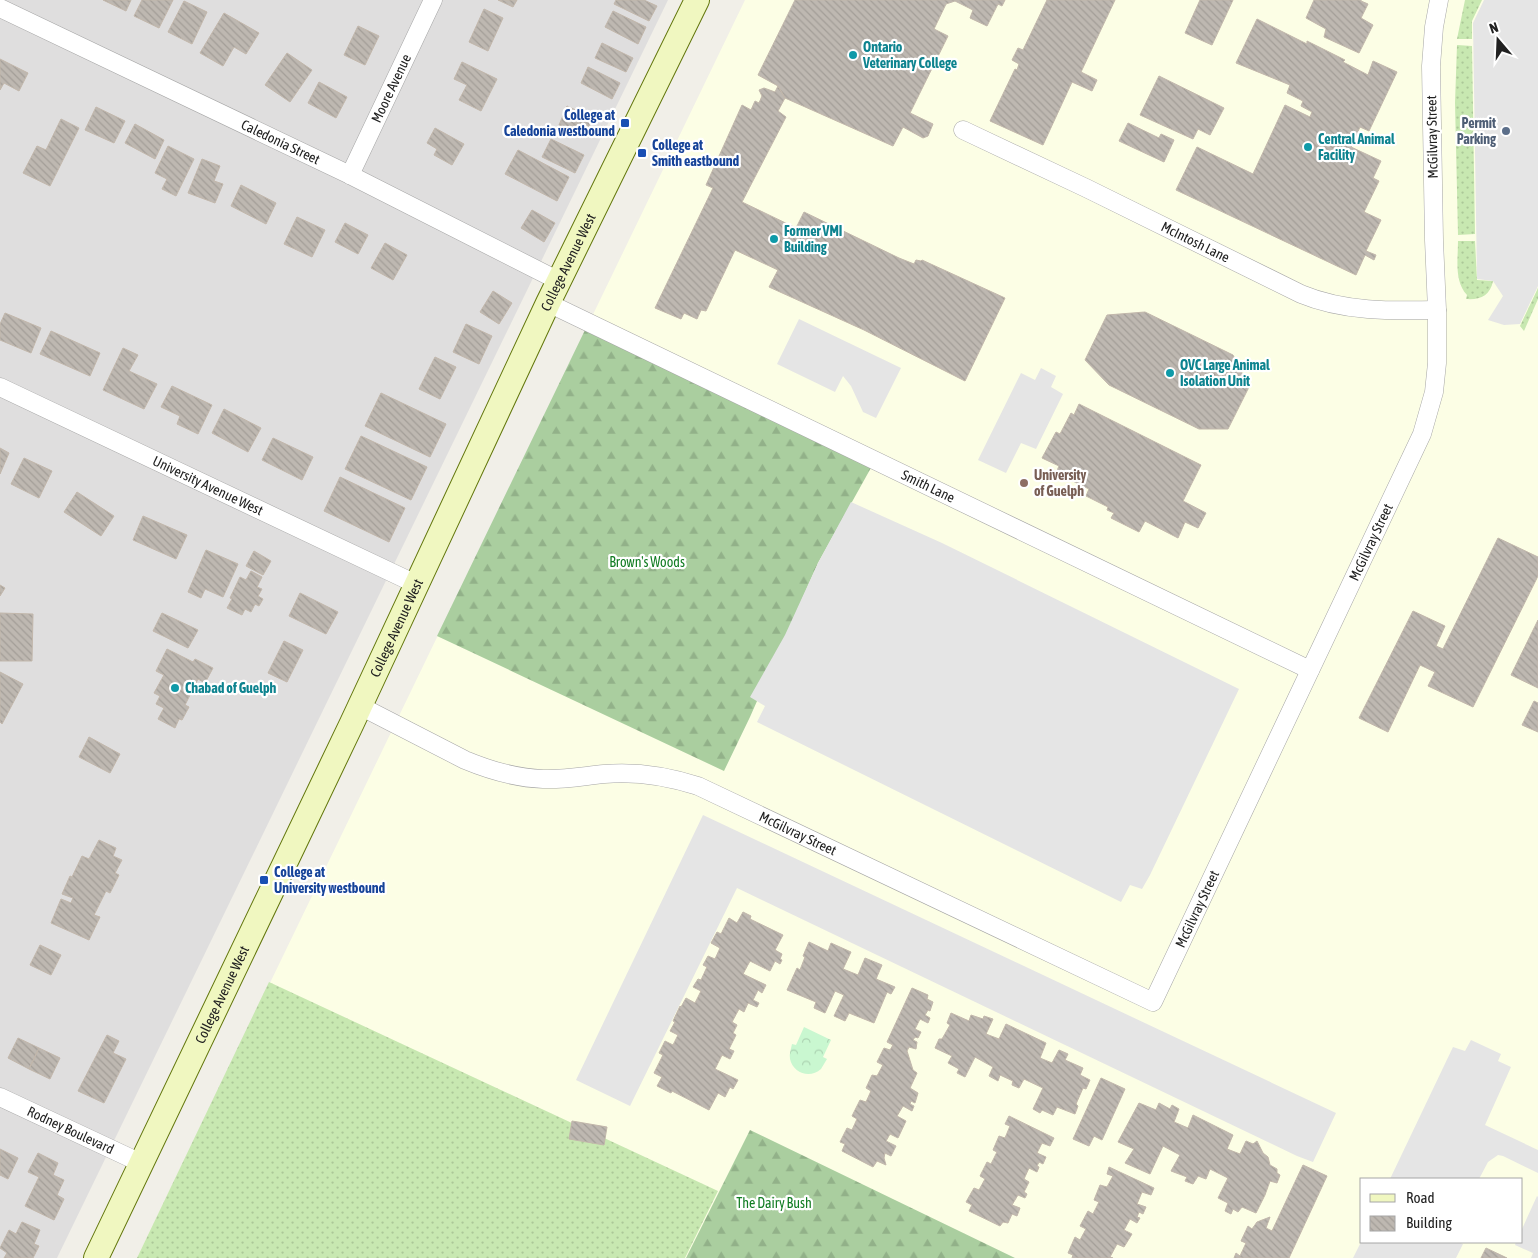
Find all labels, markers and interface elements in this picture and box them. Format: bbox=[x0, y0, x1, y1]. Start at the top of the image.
north arrow bbox=[1473, 15, 1523, 65]
text: N bbox=[1487, 19, 1500, 37]
place label: Ontario Veterinary College bbox=[862, 39, 957, 71]
marker: Ontario Veterinary College bbox=[847, 49, 859, 61]
street label: Moore Avenue bbox=[368, 51, 414, 125]
street label: McGilvray Street bbox=[1423, 95, 1441, 179]
place label: College at Caledonia westbound bbox=[504, 107, 615, 139]
place label: Permit Parking bbox=[1457, 115, 1497, 147]
street label: Caledonia Street bbox=[239, 116, 323, 167]
marker: College at Caledonia westbound bbox=[619, 117, 631, 129]
marker: Permit Parking bbox=[1500, 125, 1512, 137]
place label: Central Animal Facility bbox=[1318, 131, 1395, 163]
place label: College at Smith eastbound bbox=[652, 137, 740, 169]
marker: Central Animal Facility bbox=[1302, 141, 1314, 153]
marker: College at Smith eastbound bbox=[636, 147, 648, 159]
street label: College Avenue West bbox=[537, 211, 599, 313]
street label: McIntosh Lane bbox=[1159, 218, 1232, 266]
place label: Former VMI Building bbox=[784, 223, 842, 255]
marker: Former VMI Building bbox=[768, 233, 780, 245]
place label: OVC Large Animal Isolation Unit bbox=[1180, 357, 1270, 389]
marker: OVC Large Animal Isolation Unit bbox=[1164, 367, 1176, 379]
street label: University Avenue West bbox=[150, 452, 266, 518]
street label: Smith Lane bbox=[899, 467, 957, 506]
place label: University of Guelph bbox=[1034, 467, 1087, 499]
marker: University of Guelph bbox=[1018, 477, 1030, 489]
street label: McGilvray Street bbox=[1346, 501, 1396, 583]
park label: Brown's Woods bbox=[609, 554, 685, 570]
street label: College Avenue West bbox=[367, 576, 426, 680]
place label: Chabad of Guelph bbox=[185, 680, 277, 696]
marker: Chabad of Guelph bbox=[169, 682, 181, 694]
street label: McGilvray Street bbox=[757, 808, 839, 859]
place label: College at University westbound bbox=[274, 864, 386, 896]
street label: McGilvray Street bbox=[1172, 868, 1222, 950]
marker: College at University westbound bbox=[258, 874, 270, 886]
street label: College Avenue West bbox=[192, 943, 252, 1046]
street label: Rodney Boulevard bbox=[25, 1103, 116, 1157]
legend bbox=[1360, 1178, 1523, 1243]
text: Road bbox=[1406, 1189, 1435, 1206]
park label: The Dairy Bush bbox=[736, 1195, 812, 1211]
text: Building bbox=[1406, 1214, 1452, 1231]

